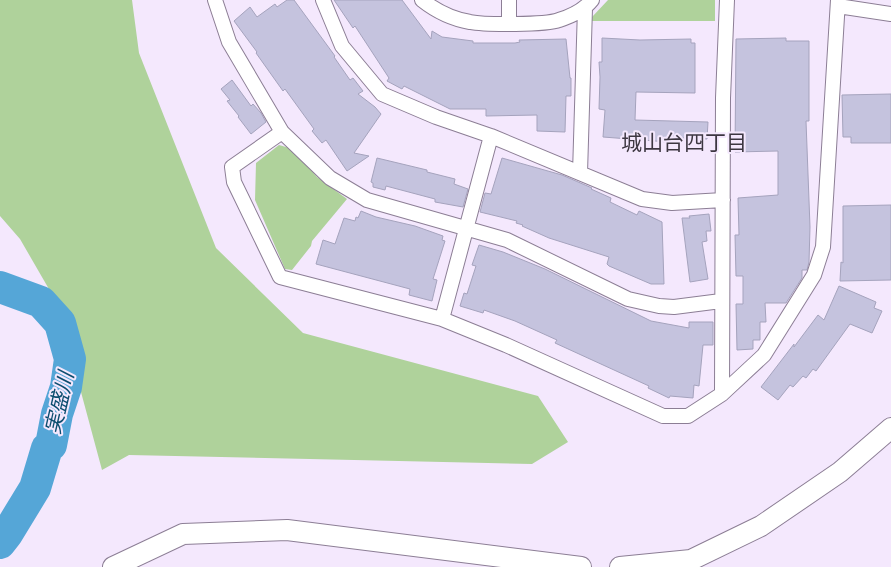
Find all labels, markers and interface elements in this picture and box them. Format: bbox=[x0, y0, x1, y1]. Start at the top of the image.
district label: 城山台四丁目 bbox=[621, 132, 747, 154]
water label: 実盛川 bbox=[42, 368, 78, 436]

